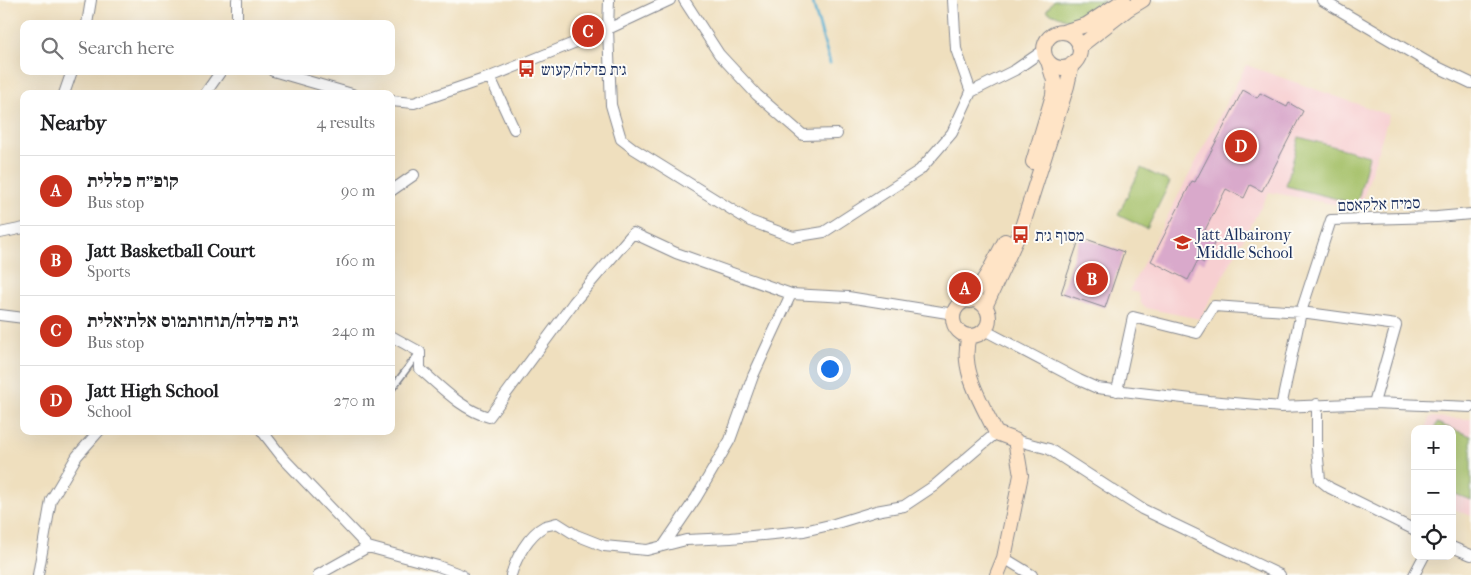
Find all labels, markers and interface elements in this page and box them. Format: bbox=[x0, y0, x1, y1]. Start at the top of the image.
pin: C bbox=[572, 12, 604, 50]
search box bbox=[20, 20, 395, 75]
icon: search bbox=[38, 34, 66, 62]
text: Search here bbox=[78, 37, 174, 59]
bus stop icon: ג׳ת פדלה/קעוש bbox=[517, 59, 537, 79]
place label: ג׳ת פדלה/קעוש bbox=[541, 60, 627, 79]
text: Nearby bbox=[40, 111, 106, 135]
text: 4 results bbox=[317, 113, 375, 132]
pin: D bbox=[1225, 127, 1257, 165]
text: קופ״ח כללית bbox=[87, 170, 179, 192]
text: A bbox=[51, 181, 61, 200]
text: 90 m bbox=[341, 181, 375, 200]
text: Bus stop bbox=[87, 193, 144, 212]
street label: סמיח אלקאסם bbox=[1337, 193, 1421, 215]
bus stop icon: מסוף ג׳ת bbox=[1011, 225, 1031, 245]
place label: Jatt Albairony Middle School bbox=[1194, 225, 1294, 262]
place label: מסוף ג׳ת bbox=[1035, 226, 1084, 245]
school or university icon: Jatt Albairony Middle School bbox=[1172, 233, 1192, 253]
text: Jatt Basketball Court bbox=[87, 240, 255, 262]
text: B bbox=[51, 251, 61, 270]
text: 160 m bbox=[335, 251, 375, 270]
pin: B bbox=[1076, 260, 1108, 298]
text: Sports bbox=[87, 262, 130, 281]
pin: A bbox=[949, 269, 981, 307]
text: ג׳ת פדלה/תוחותמוס אלת׳אלית bbox=[87, 310, 299, 332]
text: C bbox=[51, 321, 61, 340]
text: 240 m bbox=[332, 321, 375, 340]
text: Bus stop bbox=[87, 333, 144, 352]
your location bbox=[817, 356, 843, 382]
text: Jatt High School bbox=[87, 380, 219, 402]
text: D bbox=[50, 391, 62, 410]
text: 270 m bbox=[334, 391, 375, 410]
text: School bbox=[87, 402, 132, 421]
map controls bbox=[1411, 425, 1456, 560]
button: + bbox=[1411, 425, 1456, 470]
button: − bbox=[1411, 470, 1456, 515]
button: locate bbox=[1411, 515, 1456, 560]

